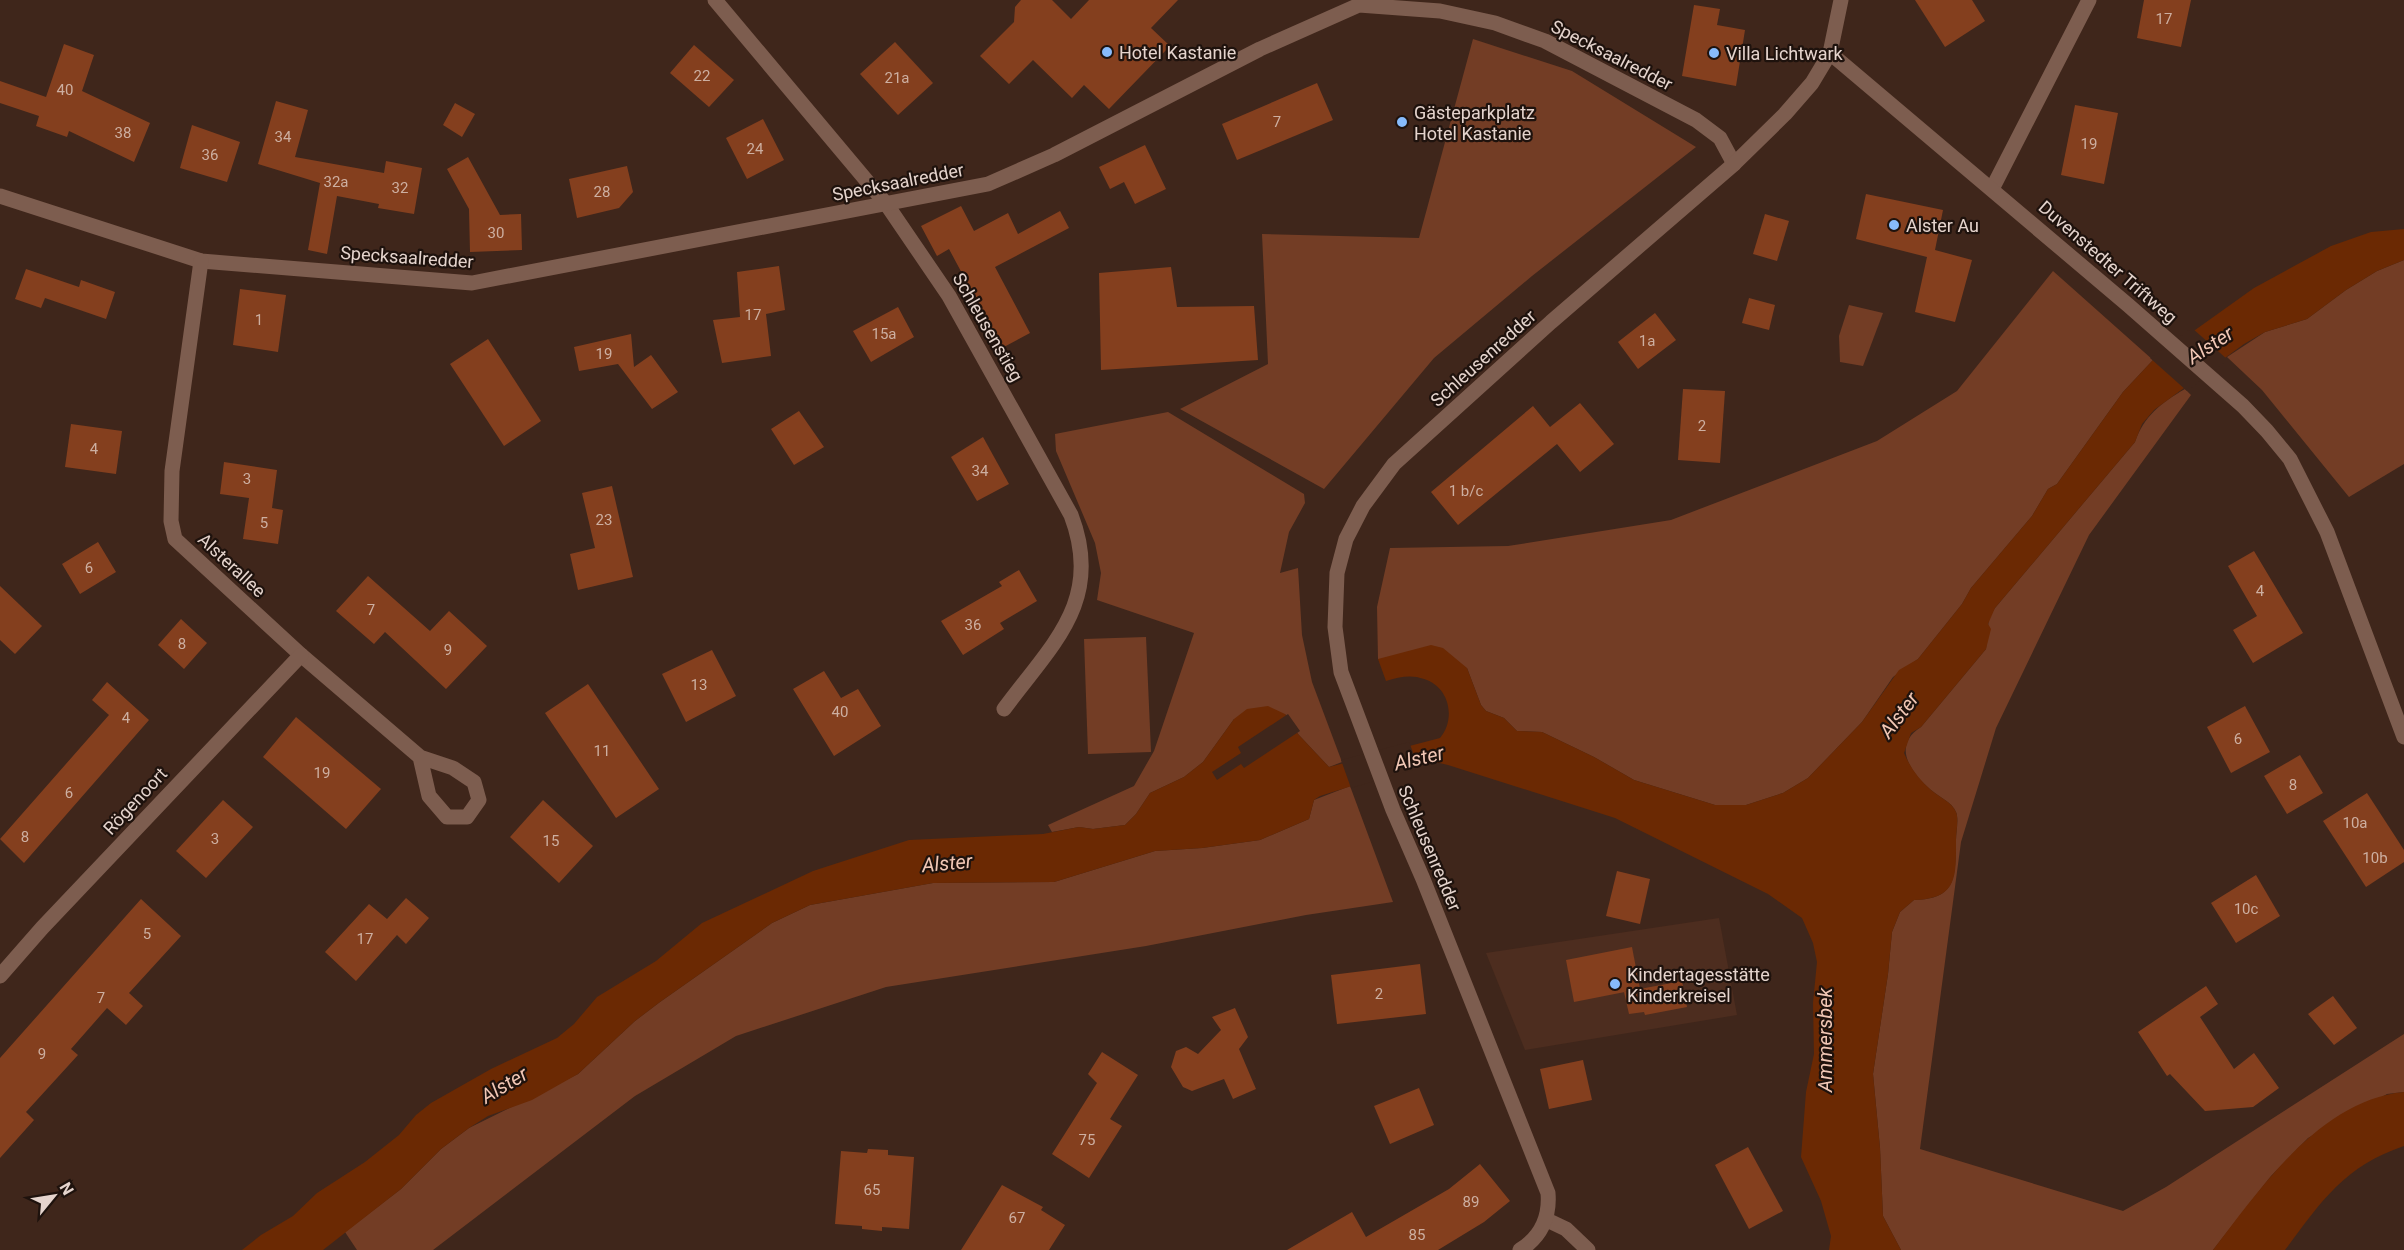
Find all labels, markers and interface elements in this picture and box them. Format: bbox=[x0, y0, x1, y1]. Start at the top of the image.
house number: 17 bbox=[2156, 10, 2172, 28]
street label: Specksaalredder bbox=[1548, 15, 1676, 95]
place label: Hotel Kastanie bbox=[1119, 42, 1236, 63]
place label: Villa Lichtwark bbox=[1726, 43, 1844, 64]
marker: Hotel Kastanie bbox=[1100, 45, 1114, 59]
marker: Villa Lichtwark bbox=[1707, 46, 1721, 60]
house number: 22 bbox=[694, 67, 710, 85]
house number: 21a bbox=[884, 69, 910, 87]
house number: 40 bbox=[57, 81, 73, 99]
place label: Gästeparkplatz Hotel Kastanie bbox=[1414, 102, 1535, 144]
house number: 7 bbox=[1273, 113, 1281, 131]
marker: Gästeparkplatz Hotel Kastanie bbox=[1395, 115, 1409, 129]
house number: 38 bbox=[115, 124, 131, 142]
house number: 34 bbox=[275, 128, 292, 146]
house number: 19 bbox=[2081, 135, 2097, 153]
house number: 24 bbox=[747, 140, 764, 158]
house number: 36 bbox=[202, 146, 218, 164]
street label: Specksaalredder bbox=[830, 159, 966, 205]
house number: 32a bbox=[323, 173, 349, 191]
house number: 32 bbox=[392, 179, 408, 197]
house number: 28 bbox=[594, 183, 610, 201]
street label: Duvenstedter Triftweg bbox=[2035, 196, 2181, 328]
place label: Alster Au bbox=[1906, 215, 1979, 236]
marker: Alster Au bbox=[1887, 218, 1901, 232]
house number: 30 bbox=[488, 224, 504, 242]
street label: Specksaalredder bbox=[340, 242, 474, 272]
street label: Schleusenstieg bbox=[948, 269, 1028, 385]
street label: Schleusenredder bbox=[1426, 305, 1540, 411]
house number: 17 bbox=[745, 306, 761, 324]
house number: 1 bbox=[255, 311, 263, 329]
water label: Alster bbox=[2181, 320, 2239, 369]
house number: 15a bbox=[871, 325, 897, 343]
house number: 1a bbox=[1639, 332, 1655, 350]
house number: 19 bbox=[596, 345, 612, 363]
house number: 2 bbox=[1698, 417, 1706, 435]
house number: 4 bbox=[90, 440, 99, 458]
house number: 34 bbox=[972, 462, 989, 480]
house number: 3 bbox=[243, 470, 251, 488]
house number: 1 b/c bbox=[1449, 482, 1483, 500]
house number: 23 bbox=[596, 511, 612, 529]
house number: 5 bbox=[260, 514, 268, 532]
street label: Alsterallee bbox=[194, 529, 270, 601]
house number: 6 bbox=[85, 559, 93, 577]
house number: 4 bbox=[2256, 582, 2265, 600]
house number: 7 bbox=[367, 601, 375, 619]
house number: 36 bbox=[965, 616, 981, 634]
house number: 8 bbox=[178, 635, 186, 653]
house number: 9 bbox=[444, 641, 452, 659]
house number: 13 bbox=[691, 676, 707, 694]
water label: Alster bbox=[1874, 686, 1925, 743]
house number: 40 bbox=[832, 703, 848, 721]
house number: 4 bbox=[122, 709, 131, 727]
house number: 6 bbox=[2234, 730, 2242, 748]
water label: Alster bbox=[1391, 740, 1448, 776]
house number: 11 bbox=[594, 742, 610, 760]
street label: Rögenoort bbox=[99, 763, 171, 839]
house number: 19 bbox=[314, 764, 330, 782]
house number: 8 bbox=[2289, 776, 2297, 794]
street label: Schleusenredder bbox=[1394, 782, 1466, 914]
house number: 6 bbox=[65, 784, 73, 802]
house number: 10a bbox=[2342, 814, 2368, 832]
house number: 8 bbox=[21, 828, 29, 846]
house number: 3 bbox=[211, 830, 219, 848]
house number: 15 bbox=[543, 832, 559, 850]
water label: Alster bbox=[920, 849, 975, 877]
house number: 10b bbox=[2362, 849, 2388, 867]
house number: 10c bbox=[2234, 900, 2259, 918]
house number: 5 bbox=[143, 925, 151, 943]
house number: 17 bbox=[357, 930, 373, 948]
place label: Kindertagesstätte Kinderkreisel bbox=[1627, 964, 1770, 1006]
marker: Kindertagesstätte Kinderkreisel bbox=[1608, 977, 1622, 991]
house number: 2 bbox=[1375, 985, 1383, 1003]
water label: Ammersbek bbox=[1813, 987, 1837, 1093]
house number: 7 bbox=[97, 989, 105, 1007]
house number: 9 bbox=[38, 1045, 46, 1063]
water label: Alster bbox=[475, 1061, 533, 1109]
house number: 75 bbox=[1079, 1131, 1095, 1149]
north arrow bbox=[24, 1166, 84, 1226]
text: N bbox=[56, 1179, 78, 1198]
house number: 65 bbox=[864, 1181, 880, 1199]
house number: 89 bbox=[1463, 1193, 1479, 1211]
house number: 67 bbox=[1009, 1209, 1025, 1227]
house number: 85 bbox=[1409, 1226, 1425, 1244]

